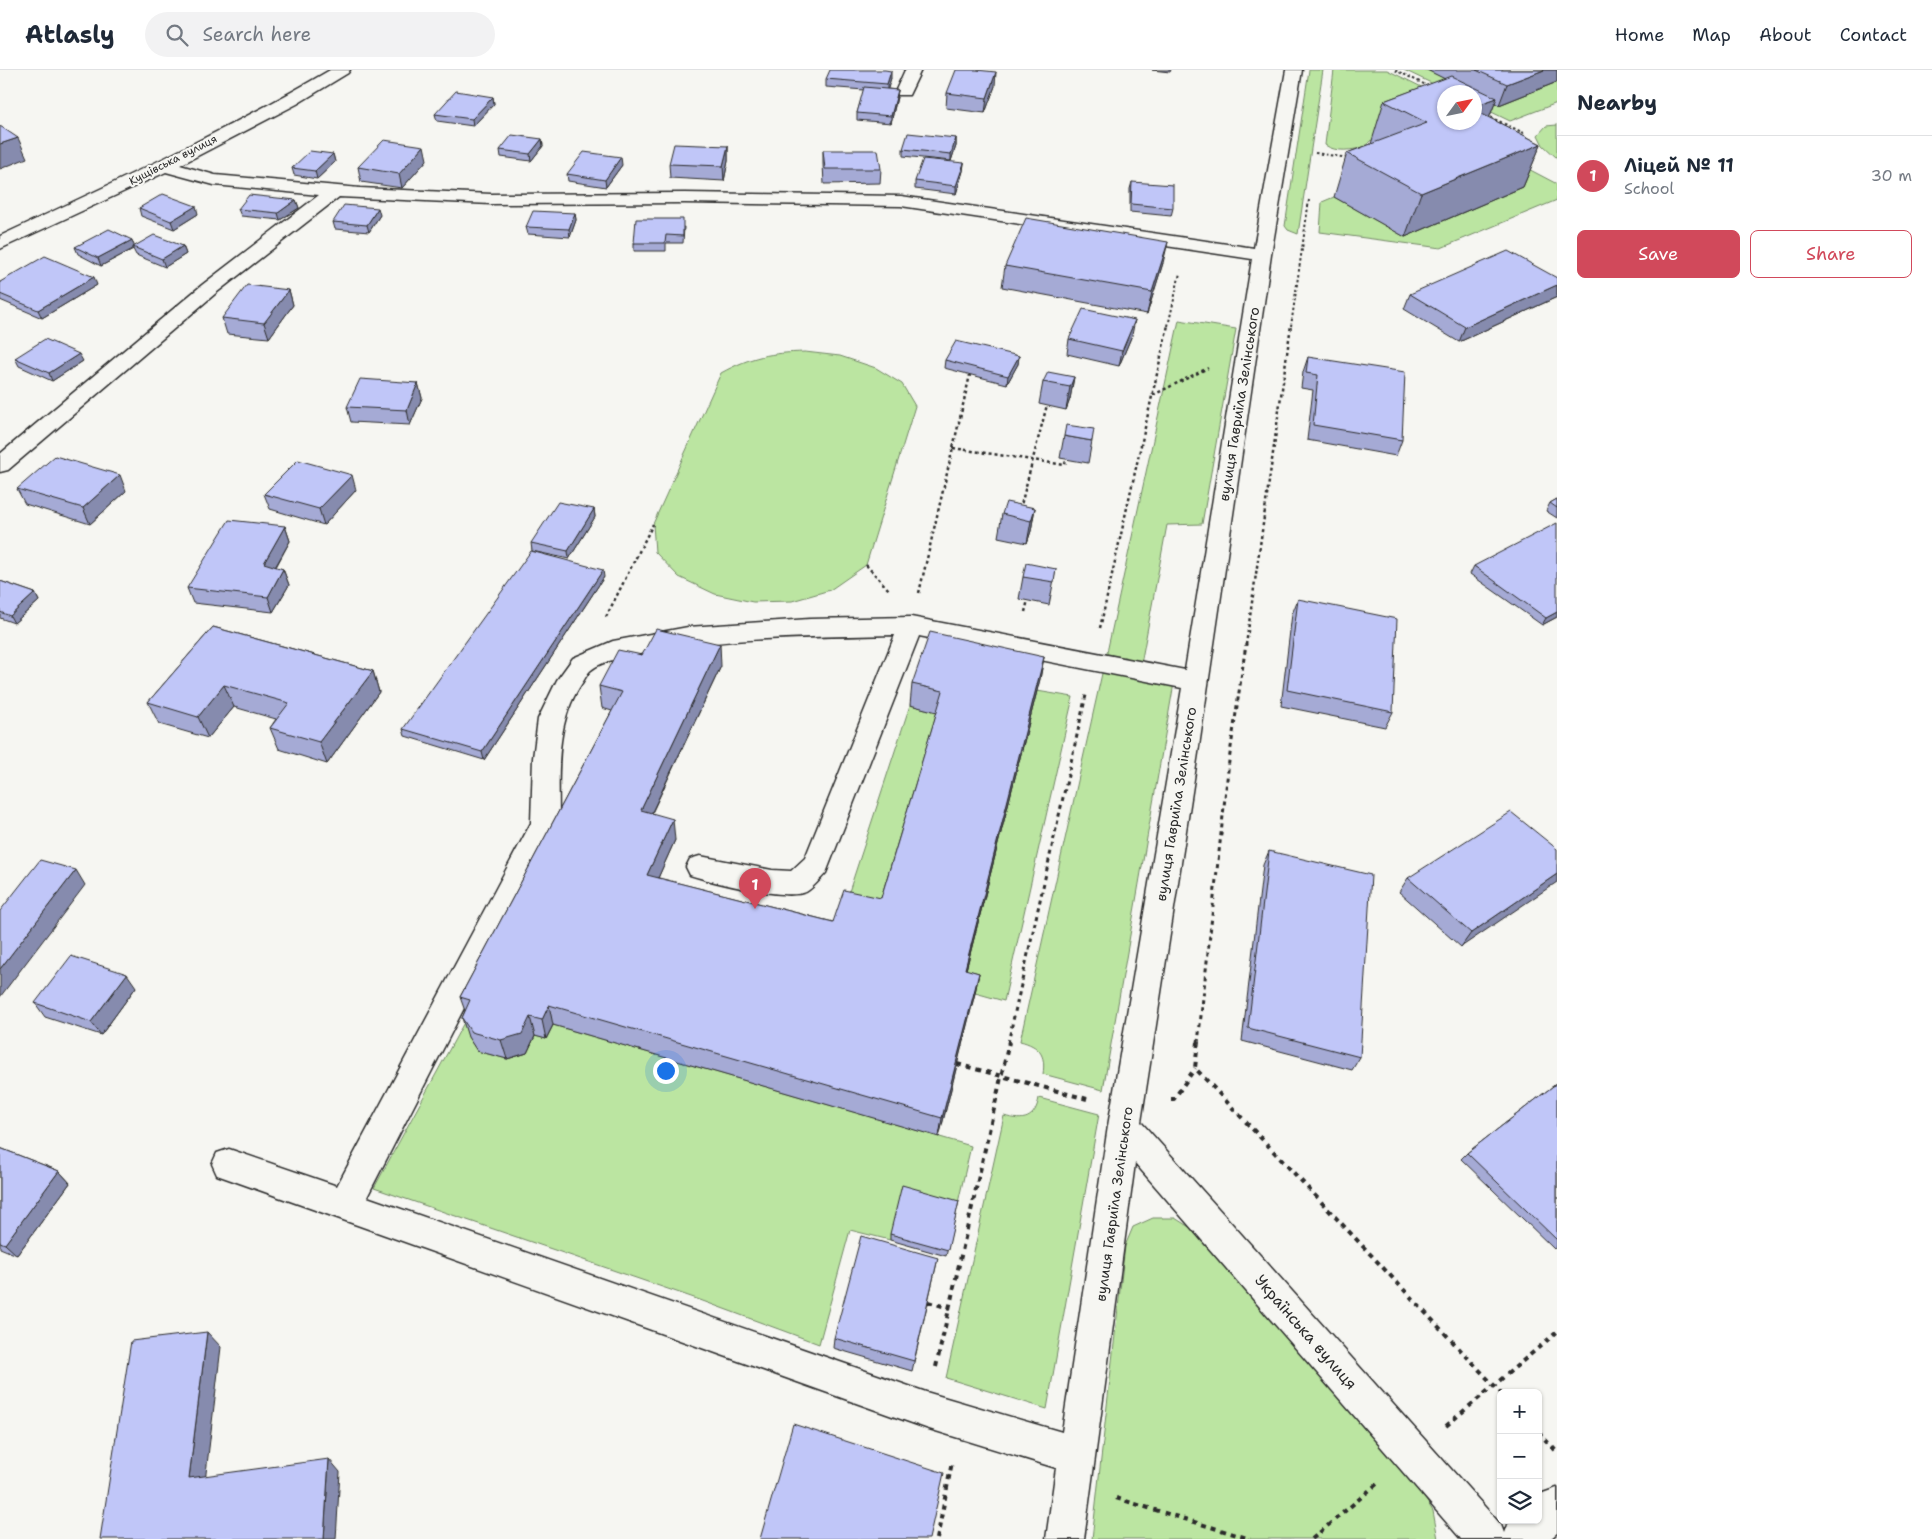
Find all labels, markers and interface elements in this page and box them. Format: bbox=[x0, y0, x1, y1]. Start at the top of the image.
search box bbox=[145, 12, 495, 57]
text: Atlasly bbox=[25, 19, 115, 51]
icon: search bbox=[163, 21, 191, 49]
text: Search here bbox=[203, 22, 311, 47]
text: Home bbox=[1615, 23, 1664, 47]
text: Map bbox=[1692, 23, 1731, 47]
text: About bbox=[1759, 23, 1812, 47]
text: Contact bbox=[1840, 23, 1907, 47]
north arrow bbox=[1437, 85, 1482, 130]
text: Nearby bbox=[1577, 89, 1657, 117]
street label: Кущівська вулиця bbox=[126, 131, 220, 189]
text: Ліцей № 11 bbox=[1624, 153, 1734, 178]
text: 1 bbox=[1589, 165, 1597, 186]
text: 30 m bbox=[1871, 165, 1912, 186]
text: School bbox=[1624, 178, 1674, 199]
button: Save bbox=[1577, 230, 1740, 278]
button: Share bbox=[1750, 230, 1912, 278]
street label: вулиця Гавриїла Зелінського bbox=[1215, 306, 1263, 502]
street label: вулиця Гавриїла Зелінського bbox=[1152, 706, 1200, 902]
pin: 1 bbox=[739, 868, 771, 909]
your location bbox=[653, 1058, 679, 1084]
street label: вулиця Гавриїла Зелінського bbox=[1091, 1105, 1137, 1303]
street label: Українська вулиця bbox=[1250, 1270, 1362, 1394]
map controls bbox=[1497, 1389, 1542, 1524]
button: + bbox=[1497, 1389, 1542, 1434]
button: − bbox=[1497, 1434, 1542, 1479]
button: layers bbox=[1497, 1479, 1542, 1524]

